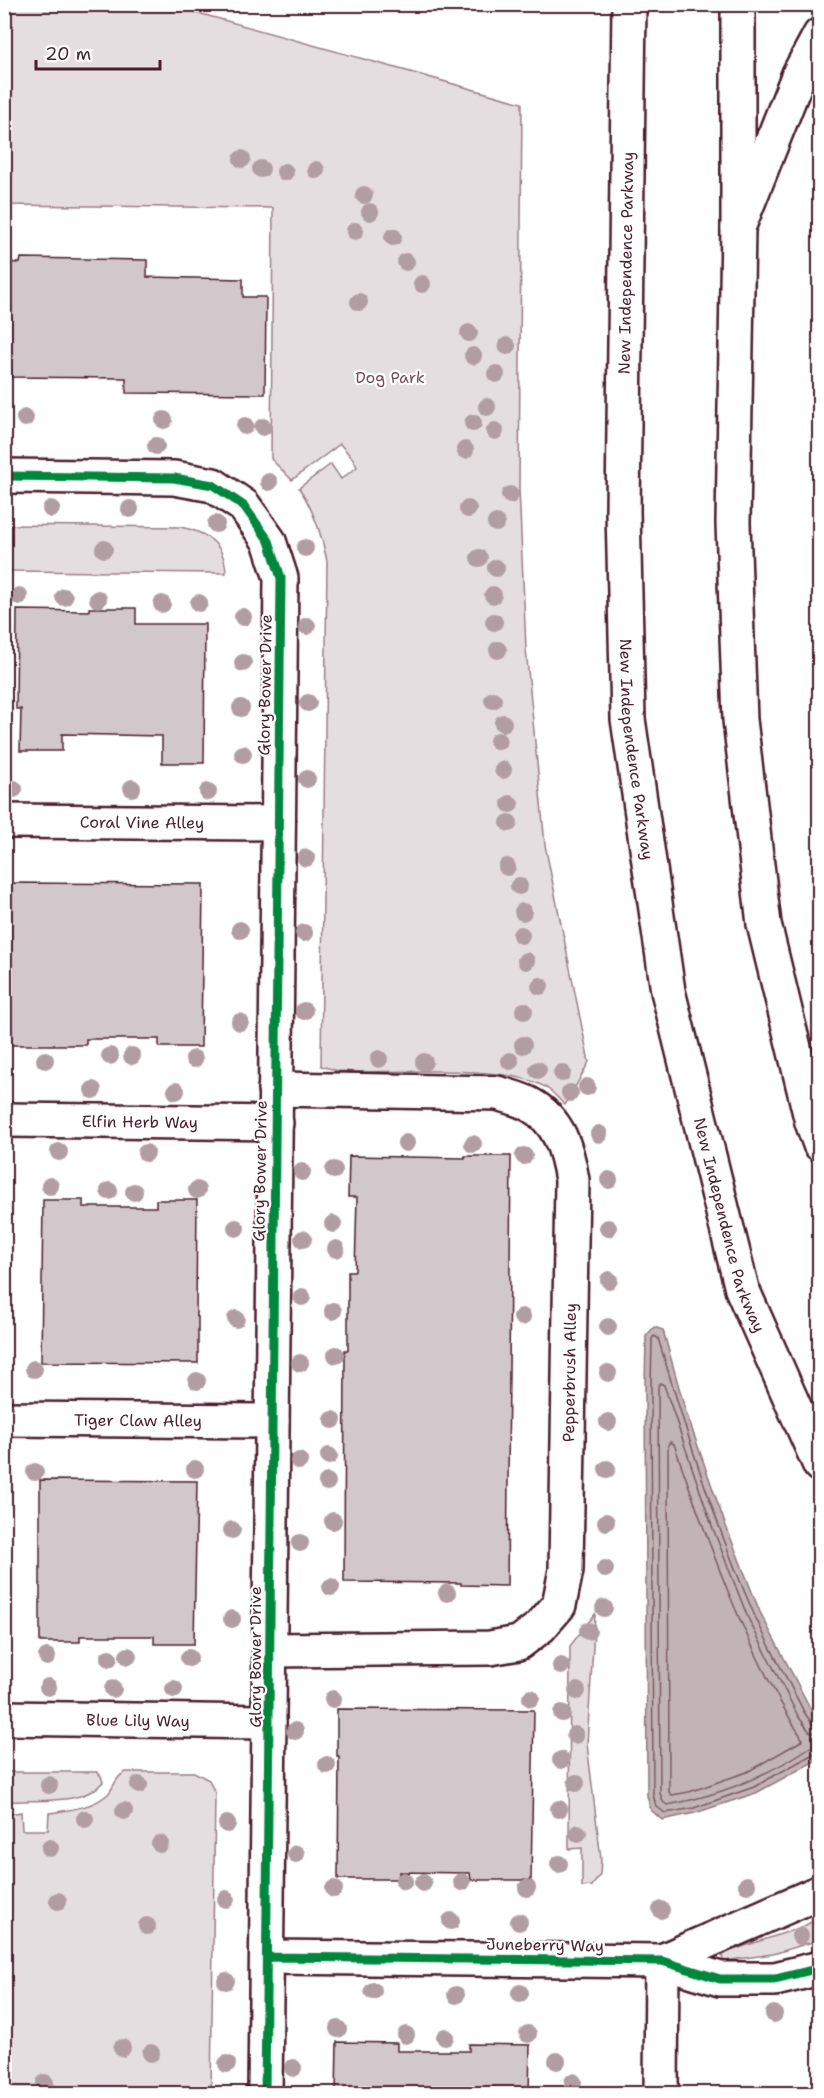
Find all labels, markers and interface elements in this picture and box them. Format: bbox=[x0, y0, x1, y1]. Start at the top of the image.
scale bar bbox=[36, 33, 160, 71]
text: 20 m bbox=[45, 42, 91, 66]
street label: New Independence Parkway bbox=[614, 152, 638, 374]
park label: Dog Park bbox=[355, 367, 425, 388]
street label: Glory Bower Drive bbox=[253, 614, 277, 756]
street label: New Independence Parkway bbox=[616, 638, 659, 861]
street label: Coral Vine Alley bbox=[80, 811, 204, 833]
street label: Glory Bower Drive bbox=[248, 1100, 272, 1242]
street label: Elfin Herb Way bbox=[82, 1110, 198, 1133]
street label: New Independence Parkway bbox=[689, 1115, 770, 1336]
street label: Pepperbrush Alley bbox=[557, 1303, 581, 1442]
street label: Tiger Claw Alley bbox=[74, 1409, 202, 1431]
street label: Glory Bower Drive bbox=[245, 1586, 266, 1728]
street label: Blue Lily Way bbox=[86, 1709, 190, 1731]
street label: Juneberry Way bbox=[486, 1933, 604, 1957]

